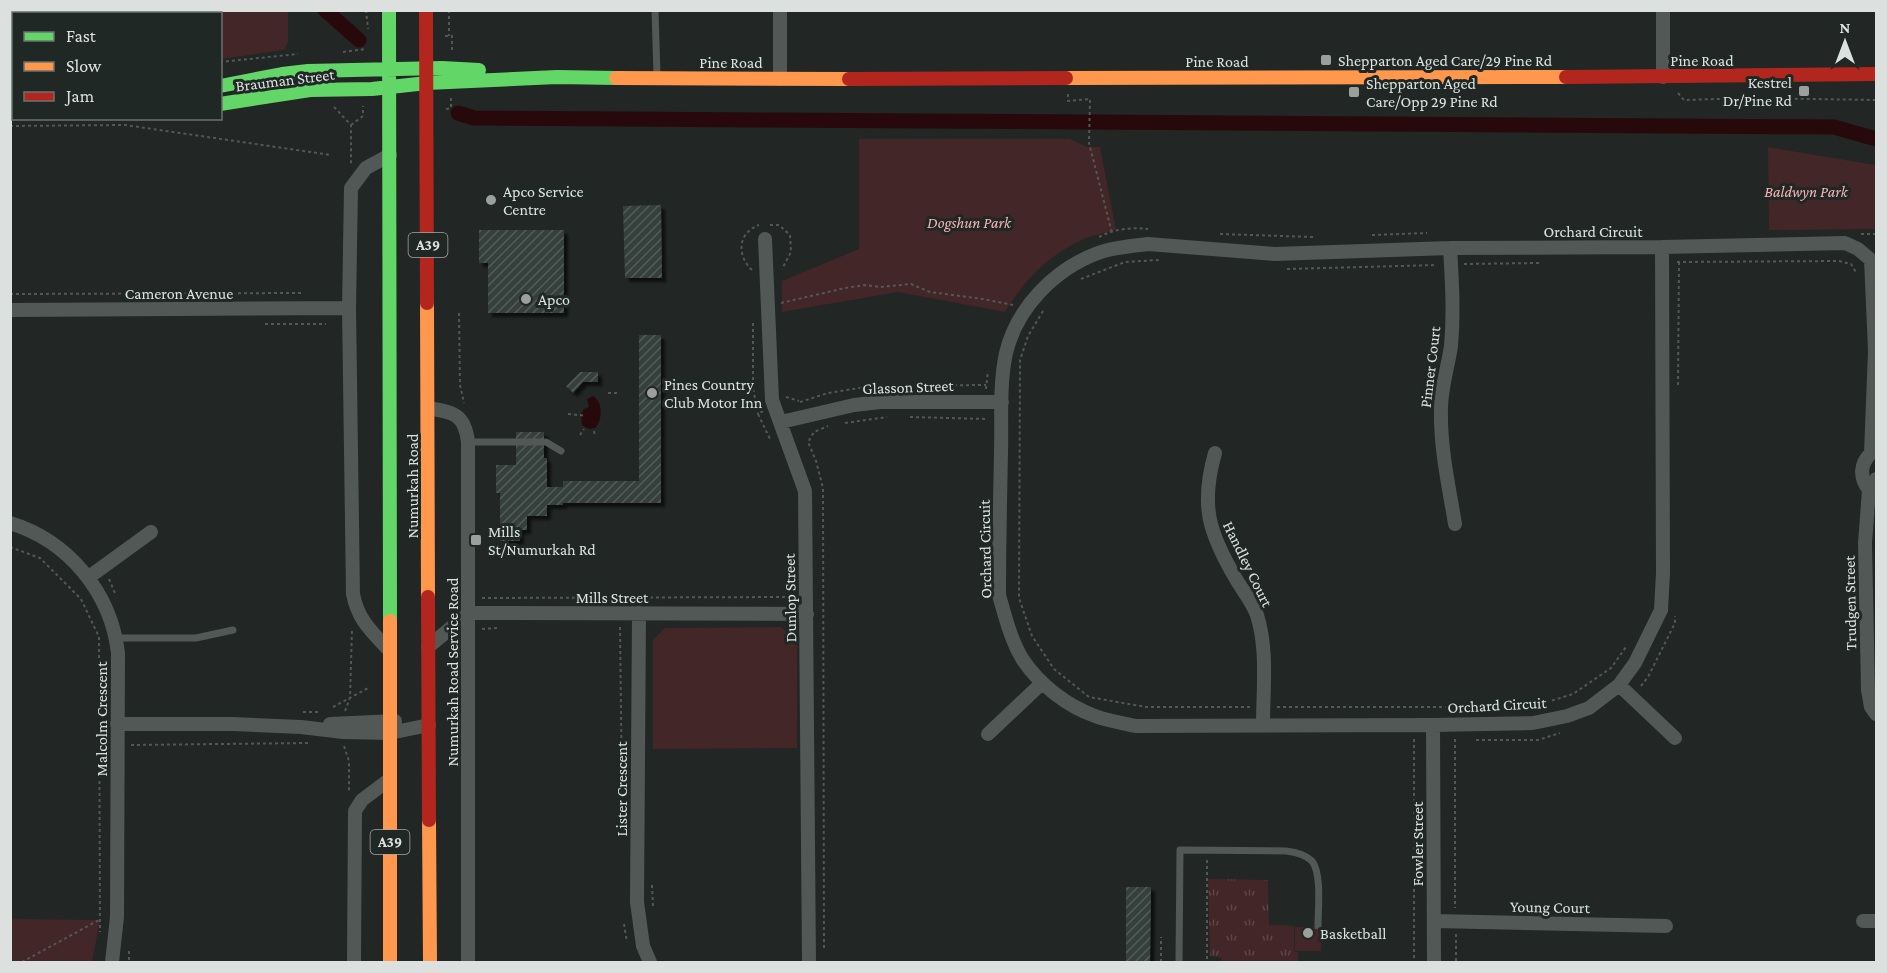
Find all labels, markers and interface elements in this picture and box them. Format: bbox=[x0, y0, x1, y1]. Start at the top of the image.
legend bbox=[12, 12, 222, 120]
north arrow bbox=[1815, 12, 1875, 72]
text: N bbox=[1840, 19, 1851, 36]
text: Fast bbox=[66, 26, 97, 46]
place label: Shepparton Aged Care/29 Pine Rd bbox=[1338, 52, 1553, 70]
street label: Pine Road bbox=[1670, 52, 1734, 69]
street label: Pine Road bbox=[1185, 53, 1249, 70]
marker: Shepparton Aged Care/29 Pine Rd bbox=[1319, 53, 1333, 67]
street label: Pine Road bbox=[699, 54, 763, 71]
text: Slow bbox=[66, 56, 102, 76]
street label: Brauman Street bbox=[235, 65, 336, 94]
place label: Kestrel Dr/Pine Rd bbox=[1723, 74, 1793, 109]
place label: Shepparton Aged Care/Opp 29 Pine Rd bbox=[1366, 75, 1498, 111]
marker: Kestrel Dr/Pine Rd bbox=[1797, 84, 1811, 98]
marker: Shepparton Aged Care/Opp 29 Pine Rd bbox=[1347, 85, 1361, 99]
text: Jam bbox=[64, 86, 95, 106]
place label: Apco Service Centre bbox=[503, 183, 583, 218]
park label: Baldwyn Park bbox=[1764, 183, 1849, 201]
marker: Apco Service Centre bbox=[484, 193, 498, 207]
park label: Dogshun Park bbox=[927, 214, 1012, 232]
street label: Orchard Circuit bbox=[1544, 223, 1643, 240]
road number: A39 bbox=[408, 233, 448, 257]
street label: Cameron Avenue bbox=[125, 285, 233, 302]
place label: Apco bbox=[538, 291, 570, 309]
marker: Apco bbox=[519, 292, 533, 306]
street label: Pinner Court bbox=[1417, 325, 1444, 409]
place label: Pines Country Club Motor Inn bbox=[664, 376, 763, 411]
street label: Glasson Street bbox=[862, 377, 955, 397]
marker: Pines Country Club Motor Inn bbox=[645, 386, 659, 400]
street label: Numurkah Road bbox=[404, 433, 421, 538]
street label: Orchard Circuit bbox=[976, 499, 994, 599]
street label: Handley Court bbox=[1219, 518, 1276, 611]
place label: Mills St/Numurkah Rd bbox=[488, 523, 596, 558]
marker: Mills St/Numurkah Rd bbox=[469, 533, 483, 547]
street label: Dunlop Street bbox=[781, 553, 800, 643]
street label: Trudgen Street bbox=[1841, 555, 1860, 651]
street label: Numurkah Road Service Road bbox=[444, 577, 461, 766]
street label: Mills Street bbox=[576, 589, 649, 606]
street label: Malcolm Crescent bbox=[93, 661, 110, 777]
street label: Orchard Circuit bbox=[1447, 694, 1548, 716]
street label: Lister Crescent bbox=[613, 741, 630, 836]
street label: Fowler Street bbox=[1409, 801, 1426, 886]
road number: A39 bbox=[370, 830, 410, 854]
street label: Young Court bbox=[1510, 898, 1591, 917]
place label: Basketball bbox=[1320, 925, 1386, 942]
marker: Basketball bbox=[1301, 926, 1315, 940]

